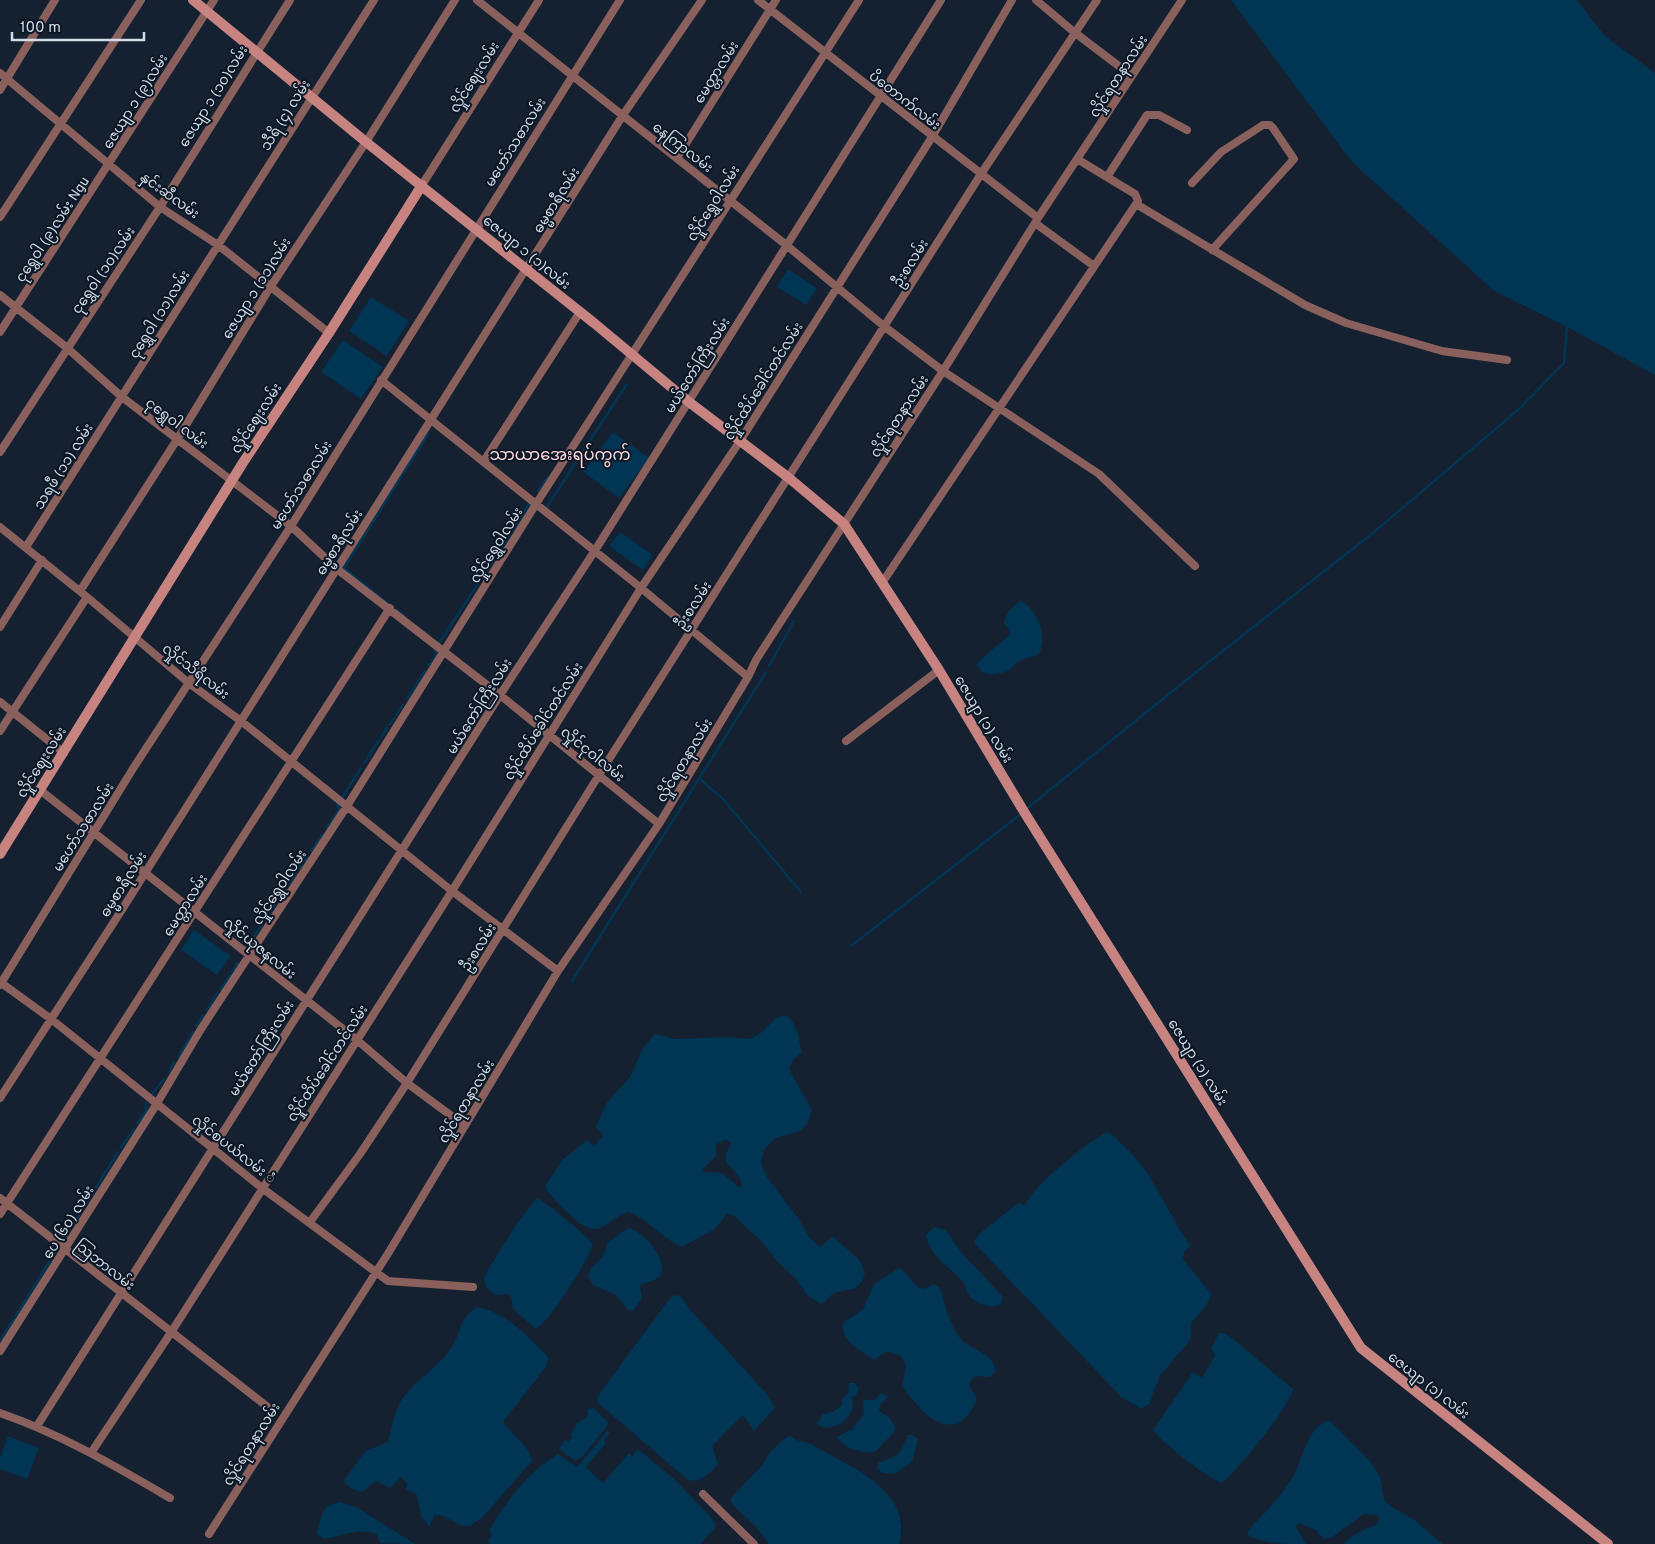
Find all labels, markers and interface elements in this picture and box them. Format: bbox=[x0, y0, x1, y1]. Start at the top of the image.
scale bar bbox=[12, 10, 145, 42]
text: 100 m bbox=[20, 19, 61, 38]
street label: လှိုင်ရတနာလမ်း bbox=[1084, 31, 1154, 122]
street label: မေတ္တာလမ်း bbox=[689, 37, 745, 108]
street label: လှိုင်ဈေးလမ်း bbox=[444, 38, 506, 118]
street label: ဇေယျာ ၁ (၁၀)လမ်း bbox=[174, 41, 254, 152]
street label: ဇေယျာ ၁ (၉)လမ်း bbox=[98, 49, 174, 154]
street label: ပိတောက်လမ်း bbox=[865, 66, 945, 134]
street label: သီရိ (၄) လမ်း bbox=[255, 76, 316, 155]
street label: မဟော်သဓာလမ်း bbox=[480, 93, 550, 191]
street label: နေကြာလမ်း bbox=[647, 117, 718, 179]
street label: လှိုင်ရွှေဝါလမ်း bbox=[682, 161, 746, 246]
street label: ဓမ္မစာရီလမ်း bbox=[528, 163, 586, 238]
street label: နှင်းဆီလမ်း bbox=[135, 167, 204, 225]
street label: ငုရွှေဝါ (၉)လမ်း Ngu bbox=[10, 172, 95, 287]
street label: ဇေယျာ ၁ (၁)လမ်း bbox=[478, 210, 575, 295]
street label: ငုရွှေဝါ (၁၀)လမ်း bbox=[66, 222, 141, 319]
street label: ဇေယျာ ၁ (၁၁)လမ်း bbox=[217, 233, 297, 344]
street label: ဦးစလမ်း bbox=[887, 235, 934, 292]
street label: ငုရွှေဝါ (၁၁)လမ်း bbox=[124, 266, 196, 363]
street label: မယ်တော်ကြီးလမ်း bbox=[659, 313, 736, 418]
street label: လှိုင်ထိပ်ခေါင်တင်လမ်း bbox=[718, 318, 809, 445]
street label: လှိုင်ရတနာလမ်း bbox=[865, 371, 935, 462]
street label: လှိုင်ဈေးလမ်း bbox=[226, 379, 288, 458]
street label: ငုရွှေဝါ လမ်း bbox=[140, 393, 213, 455]
street label: သရဖီ (၁၁) လမ်း bbox=[28, 419, 99, 514]
street label: မဟော်သဓာလမ်း bbox=[266, 436, 336, 534]
district label: သာယာအေးရပ်ကွက် bbox=[490, 443, 630, 468]
street label: လှိုင်ရွှေဝါလမ်း bbox=[465, 503, 529, 588]
street label: ဓမ္မစာရီလမ်း bbox=[311, 505, 369, 580]
street label: ဦးစလမ်း bbox=[670, 577, 718, 634]
street label: လှိုင်သီရိလမ်း bbox=[157, 638, 234, 705]
street label: မယ်တော်ကြီးလမ်း bbox=[441, 654, 518, 759]
street label: လှိုင်ထိပ်ခေါင်တင်လမ်း bbox=[498, 658, 589, 785]
street label: ဇေယျာ (၁) လမ်း bbox=[948, 671, 1018, 768]
street label: လှိုင်ရတနာလမ်း bbox=[651, 714, 719, 807]
street label: လှိုင်ငုဝါလမ်း bbox=[555, 722, 629, 788]
street label: လှိုင်ဈေးလမ်း bbox=[11, 723, 73, 803]
street label: မဟော်သဓာလမ်း bbox=[48, 778, 118, 876]
street label: လှိုင်ရွှေဝါလမ်း bbox=[247, 845, 313, 930]
street label: ဓမ္မစာရီလမ်း bbox=[95, 847, 153, 922]
street label: မေတ္တာလမ်း bbox=[158, 870, 214, 941]
street label: လှိုင်ယုဇနလမ်း bbox=[218, 912, 301, 985]
street label: ဦးစလမ်း bbox=[455, 919, 502, 976]
street label: မယ်တော်ကြီးလမ်း bbox=[223, 996, 300, 1101]
street label: လှိုင်ထိပ်ခေါင်တင်လမ်း bbox=[282, 1001, 374, 1127]
street label: ဇေယျာ (၁) လမ်း bbox=[1162, 1015, 1233, 1110]
street label: လှိုင်ရတနာလမ်း bbox=[433, 1055, 501, 1148]
street label: လှိုင်စပယ်လမ်း ံ bbox=[187, 1110, 280, 1190]
street label: ပေ (၆၀) လမ်း bbox=[37, 1181, 99, 1263]
street label: သြဘာလမ်း bbox=[70, 1235, 139, 1296]
street label: ဇေယျာ (၁) လမ်း bbox=[1383, 1347, 1474, 1425]
street label: လှိုင်ရတနာလမ်း bbox=[217, 1399, 286, 1491]

